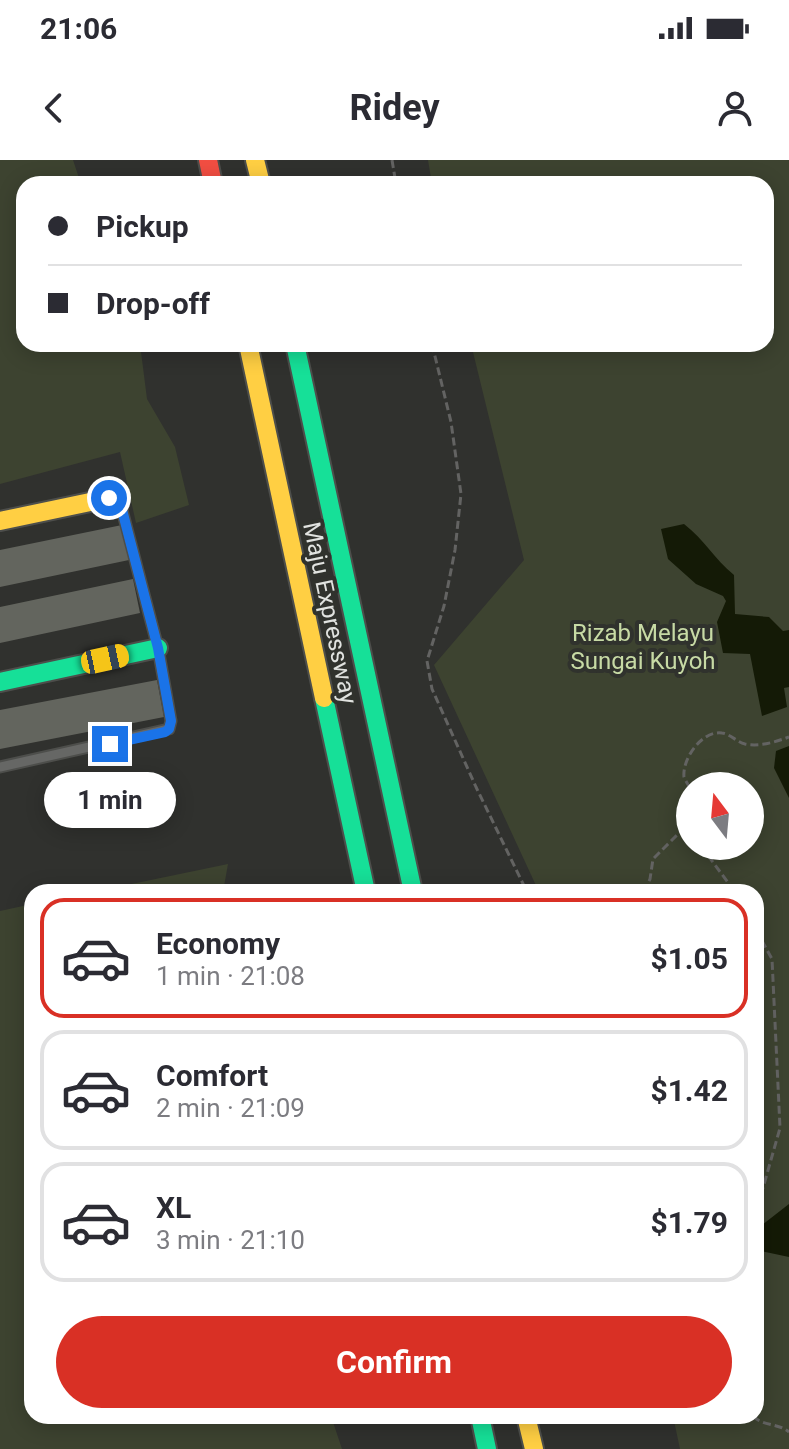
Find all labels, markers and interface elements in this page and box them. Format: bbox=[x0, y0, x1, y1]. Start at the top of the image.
text: 21:06 bbox=[40, 11, 117, 46]
icon: back bbox=[32, 86, 76, 130]
icon: person bbox=[713, 86, 757, 130]
text: Ridey bbox=[349, 87, 440, 129]
text: Pickup bbox=[96, 209, 189, 244]
text: Drop-off bbox=[96, 286, 210, 321]
route start bbox=[91, 480, 127, 516]
street label: Maju Expressway bbox=[297, 519, 363, 707]
park label: Rizab Melayu Sungai Kuyoh bbox=[570, 619, 716, 675]
car bbox=[79, 642, 131, 676]
route end bbox=[92, 726, 128, 762]
callout: 1 min bbox=[44, 772, 176, 828]
north arrow bbox=[676, 772, 764, 860]
map controls bbox=[676, 772, 764, 860]
text: 1 min bbox=[77, 785, 143, 815]
icon: car bbox=[60, 922, 132, 994]
text: Economy bbox=[156, 926, 280, 961]
text: $1.05 bbox=[650, 941, 728, 976]
text: 1 min · 21:08 bbox=[156, 961, 305, 991]
icon: car bbox=[60, 1054, 132, 1126]
text: Comfort bbox=[156, 1058, 268, 1093]
text: $1.42 bbox=[650, 1073, 728, 1108]
text: 2 min · 21:09 bbox=[156, 1093, 305, 1123]
icon: car bbox=[60, 1186, 132, 1258]
text: XL bbox=[156, 1190, 191, 1225]
text: $1.79 bbox=[650, 1205, 728, 1240]
text: 3 min · 21:10 bbox=[156, 1225, 305, 1255]
button: Confirm bbox=[56, 1316, 732, 1408]

